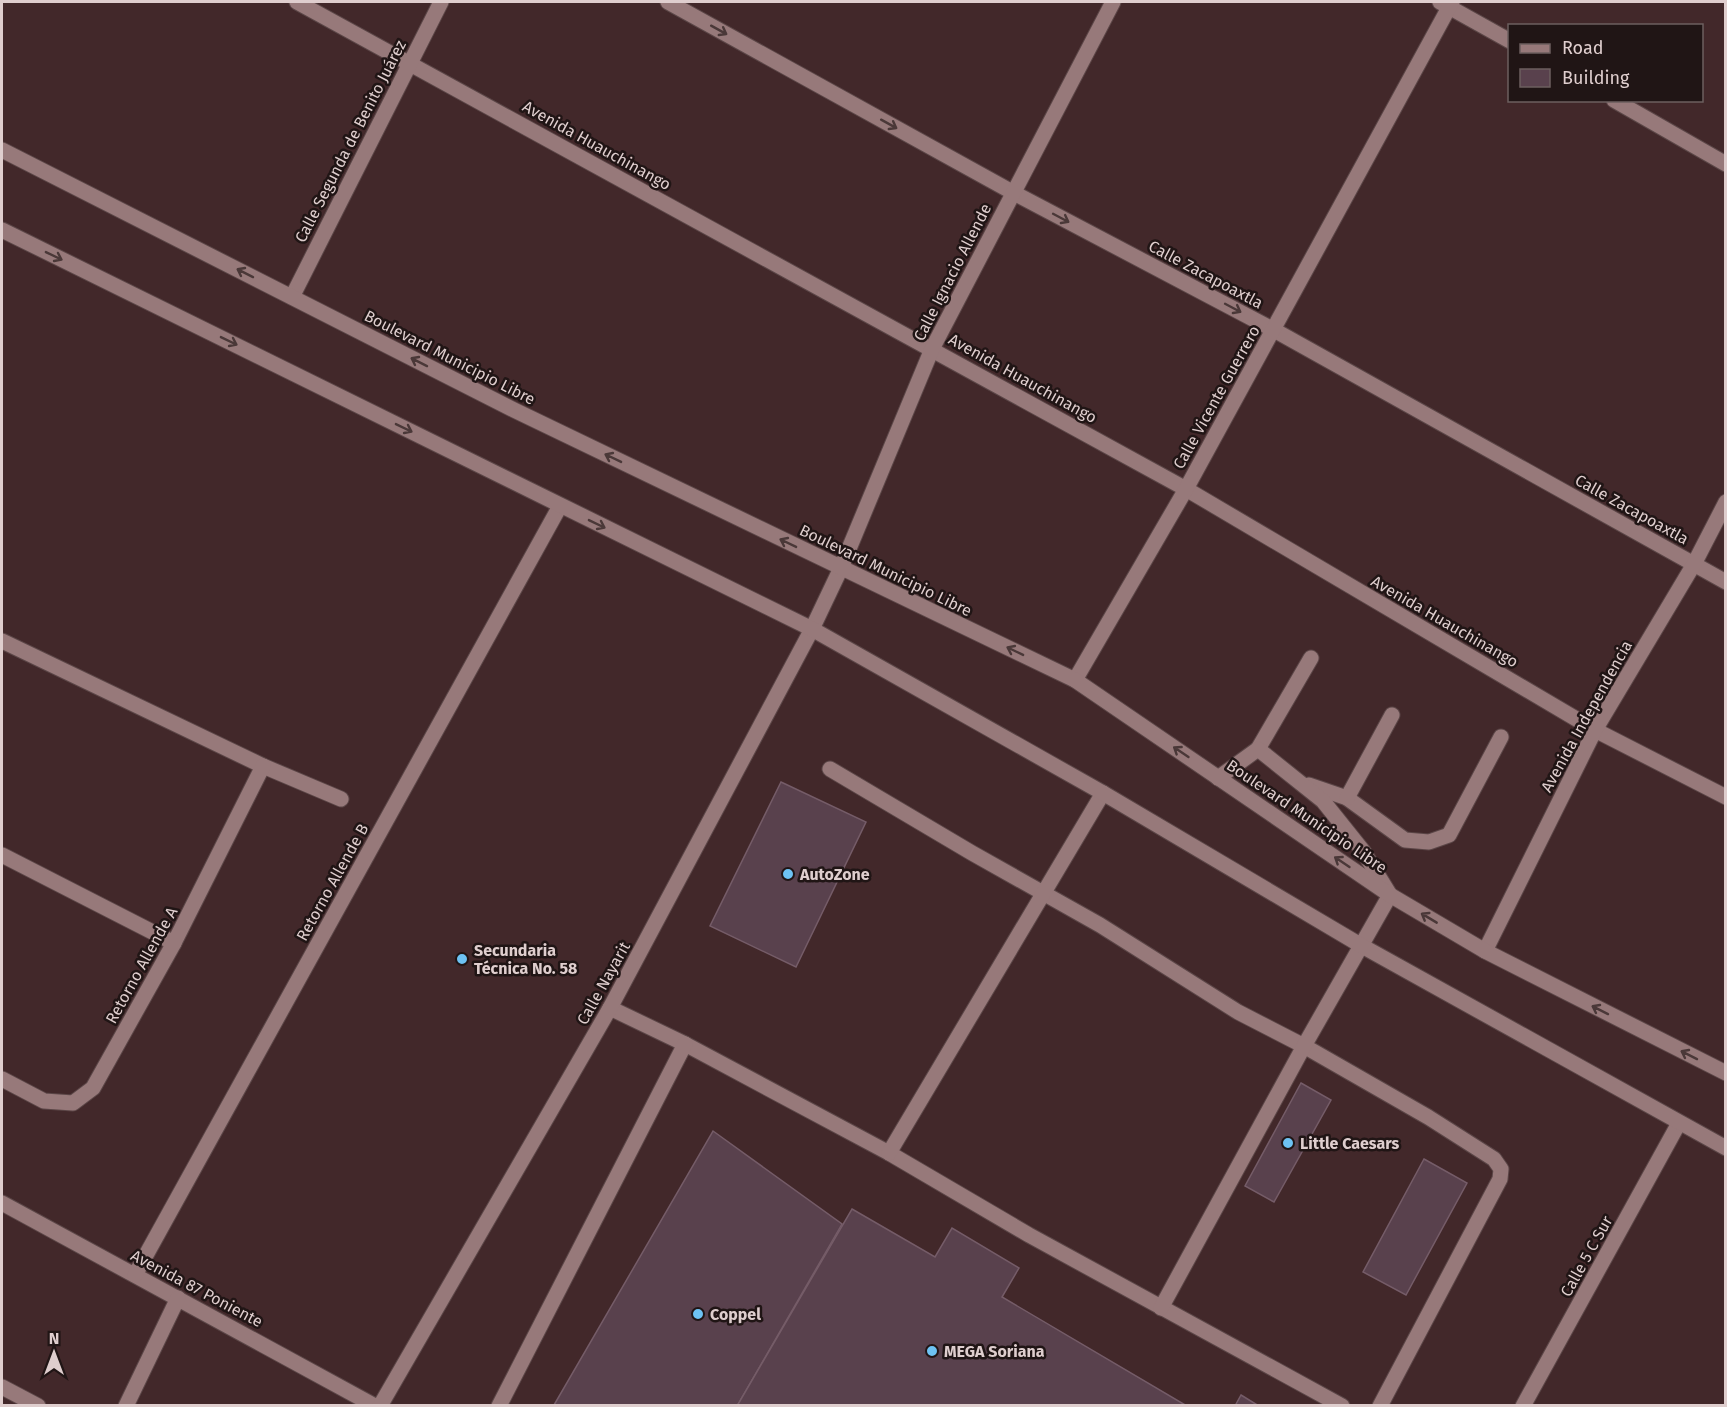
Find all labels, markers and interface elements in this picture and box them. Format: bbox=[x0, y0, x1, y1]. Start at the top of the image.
one-way arrow bbox=[710, 24, 727, 36]
legend bbox=[1508, 24, 1703, 102]
street label: Calle Segunda de Benito Juárez bbox=[291, 37, 410, 246]
text: Road bbox=[1562, 37, 1604, 59]
text: Building bbox=[1562, 67, 1630, 89]
street label: Avenida Huauchinango bbox=[519, 97, 674, 194]
one-way arrow bbox=[880, 119, 898, 130]
street label: Calle Ignacio Allende bbox=[910, 201, 995, 344]
one-way arrow bbox=[1051, 213, 1069, 224]
street label: Calle Zacapoaxtla bbox=[1145, 236, 1266, 313]
one-way arrow bbox=[45, 250, 63, 262]
one-way arrow bbox=[237, 267, 255, 279]
one-way arrow bbox=[1224, 303, 1242, 314]
street label: Boulevard Municipio Libre bbox=[361, 306, 538, 409]
street label: Calle Vicente Guerrero bbox=[1169, 322, 1264, 472]
street label: Avenida Huauchinango bbox=[945, 330, 1100, 427]
one-way arrow bbox=[220, 336, 238, 348]
one-way arrow bbox=[411, 356, 428, 368]
one-way arrow bbox=[395, 422, 412, 434]
one-way arrow bbox=[604, 451, 622, 463]
street label: Calle Zacapoaxtla bbox=[1572, 470, 1692, 548]
one-way arrow bbox=[588, 519, 606, 530]
street label: Boulevard Municipio Libre bbox=[797, 520, 975, 620]
one-way arrow bbox=[780, 536, 798, 548]
street label: Avenida Huauchinango bbox=[1368, 572, 1522, 671]
street label: Avenida Independencia bbox=[1537, 637, 1636, 795]
one-way arrow bbox=[1006, 645, 1024, 657]
one-way arrow bbox=[1172, 746, 1189, 759]
street label: Boulevard Municipio Libre bbox=[1223, 756, 1390, 877]
street label: Retorno Allende B bbox=[292, 820, 373, 944]
one-way arrow bbox=[1334, 856, 1351, 868]
place label: AutoZone bbox=[799, 865, 870, 884]
marker: AutoZone bbox=[781, 867, 795, 881]
street label: Retorno Allende A bbox=[102, 903, 182, 1027]
one-way arrow bbox=[1421, 911, 1438, 923]
street label: Calle Nayarit bbox=[573, 938, 634, 1028]
place label: Secundaria Técnica No. 58 bbox=[474, 941, 577, 978]
marker: Secundaria Técnica No. 58 bbox=[455, 952, 469, 966]
one-way arrow bbox=[1592, 1004, 1610, 1015]
one-way arrow bbox=[1681, 1049, 1698, 1061]
place label: Little Caesars bbox=[1300, 1134, 1399, 1153]
marker: Little Caesars bbox=[1281, 1136, 1295, 1150]
street label: Calle 5 C Sur bbox=[1556, 1212, 1617, 1300]
street label: Avenida 87 Poniente bbox=[128, 1246, 266, 1331]
place label: Coppel bbox=[710, 1305, 761, 1324]
marker: Coppel bbox=[691, 1307, 705, 1321]
north arrow bbox=[24, 1323, 84, 1383]
text: N bbox=[49, 1329, 59, 1348]
place label: MEGA Soriana bbox=[944, 1342, 1045, 1361]
marker: MEGA Soriana bbox=[925, 1344, 939, 1358]

